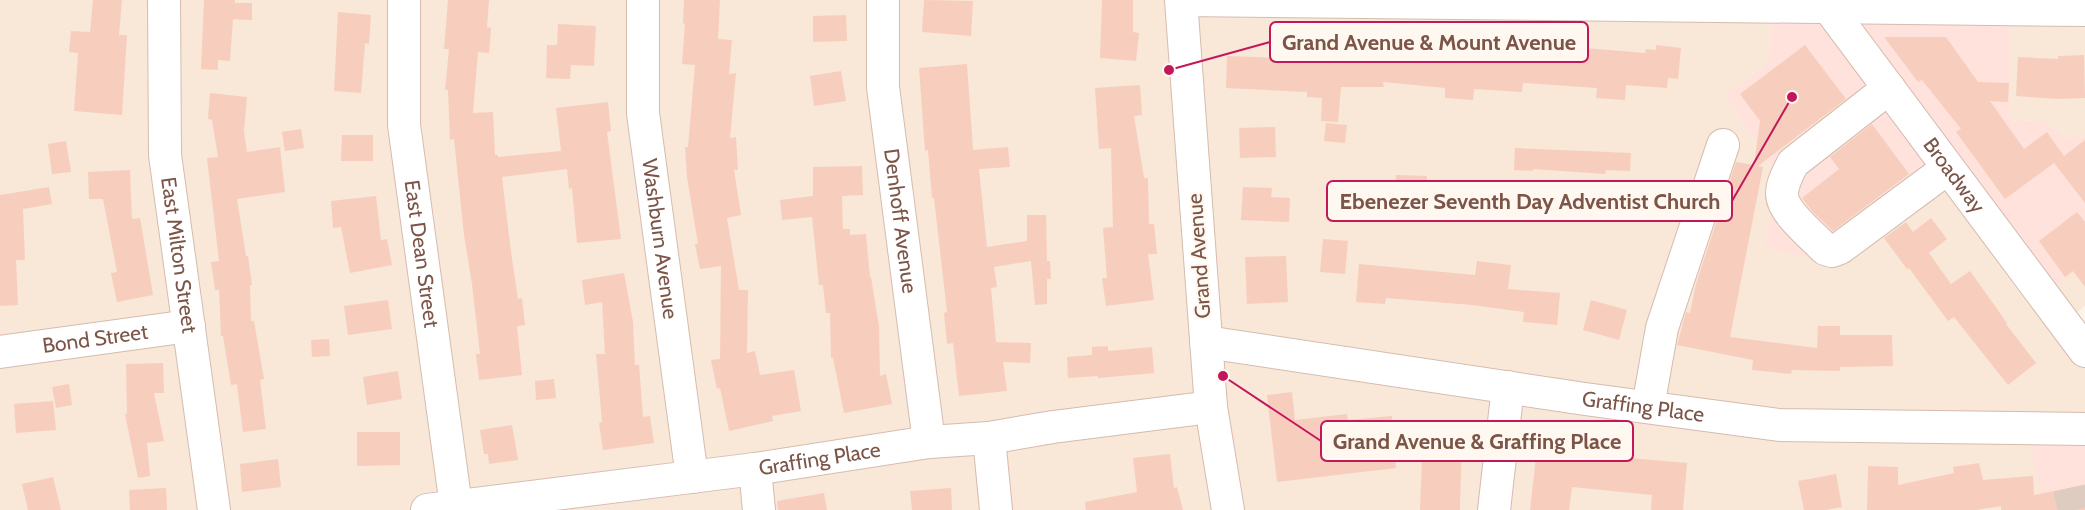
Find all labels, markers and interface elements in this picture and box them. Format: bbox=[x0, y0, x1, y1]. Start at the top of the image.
callout: Grand Avenue & Mount Avenue bbox=[1270, 22, 1588, 62]
text: Grand Avenue & Mount Avenue bbox=[1282, 29, 1576, 56]
street label: Broadway bbox=[1918, 133, 1991, 218]
street label: Denhoff Avenue bbox=[879, 147, 923, 295]
street label: Washburn Avenue bbox=[637, 157, 684, 321]
street label: East Milton Street bbox=[156, 175, 202, 335]
street label: East Dean Street bbox=[400, 178, 445, 329]
callout: Ebenezer Seventh Day Adventist Church bbox=[1327, 181, 1732, 221]
text: Ebenezer Seventh Day Adventist Church bbox=[1340, 188, 1720, 215]
street label: Grand Avenue bbox=[1182, 192, 1215, 319]
street label: Bond Street bbox=[41, 319, 149, 358]
street label: Graffing Place bbox=[1581, 386, 1706, 427]
callout: Grand Avenue & Graffing Place bbox=[1321, 421, 1633, 461]
text: Grand Avenue & Graffing Place bbox=[1333, 428, 1621, 455]
street label: Graffing Place bbox=[757, 437, 882, 480]

